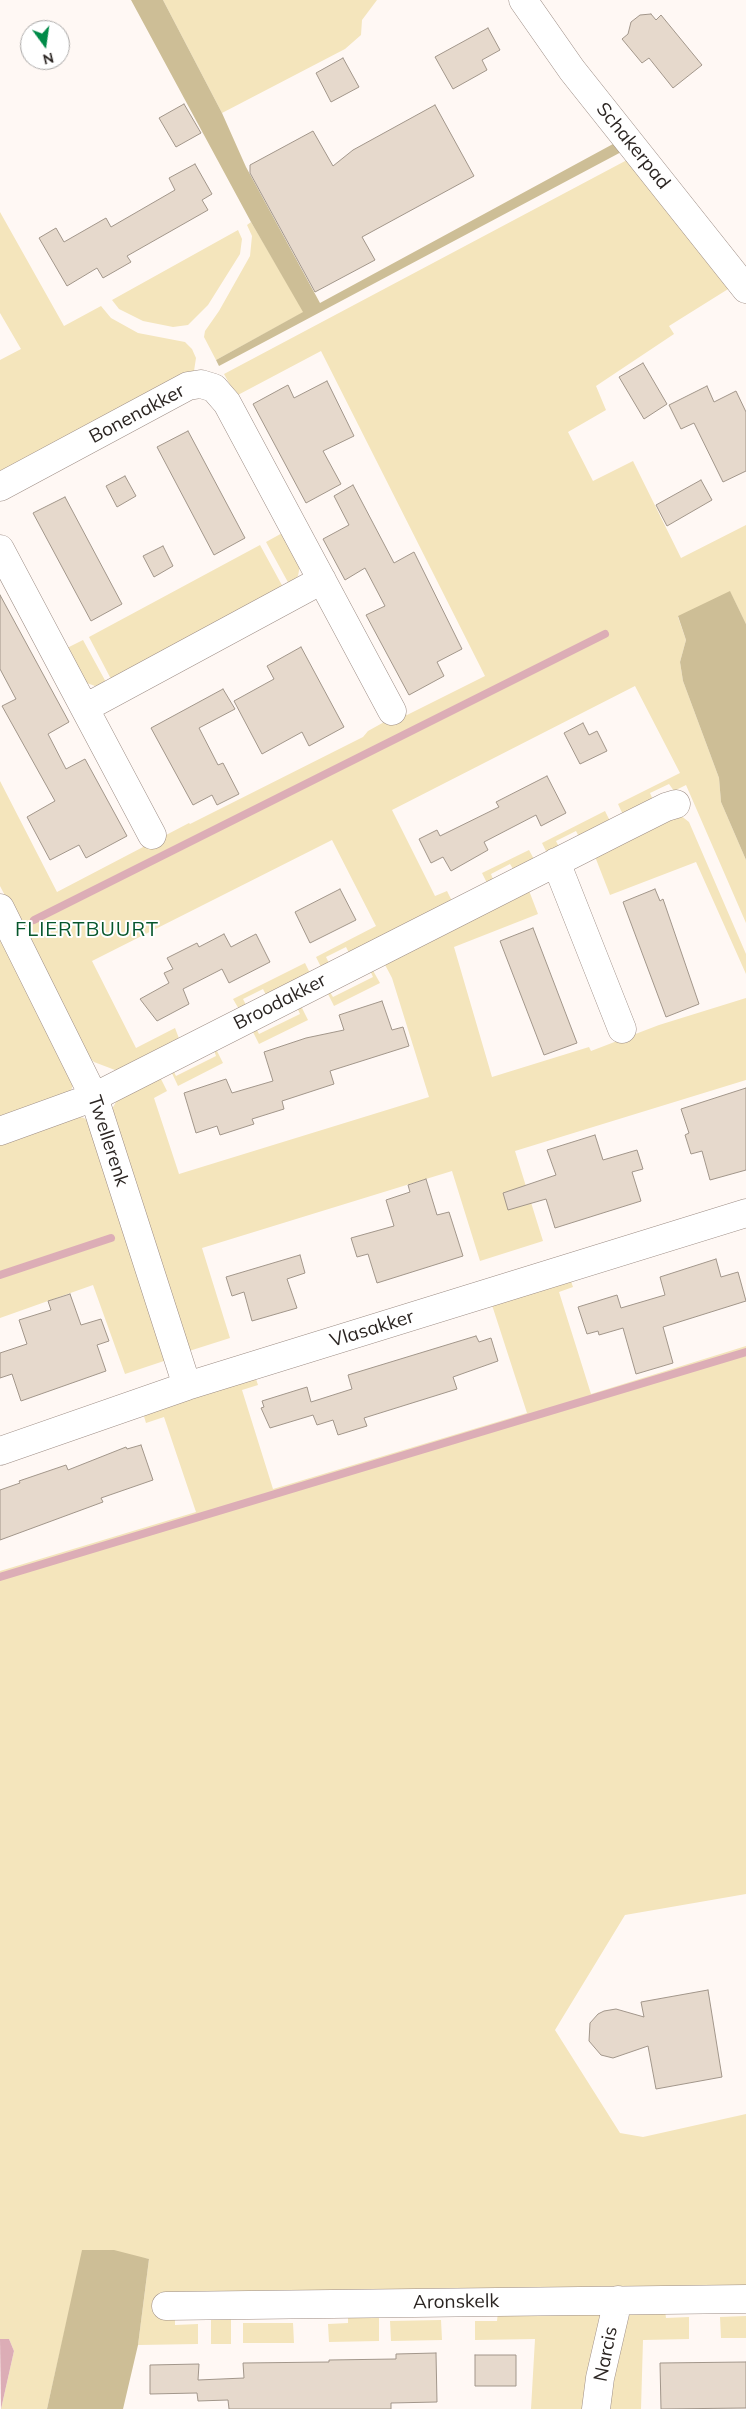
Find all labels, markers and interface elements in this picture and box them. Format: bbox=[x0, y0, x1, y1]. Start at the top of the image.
north arrow bbox=[20, 20, 70, 70]
text: N bbox=[41, 49, 56, 69]
street label: Schakerpad bbox=[591, 98, 675, 194]
street label: Bonenakker bbox=[86, 379, 188, 449]
district label: FLIERTBUURT bbox=[14, 918, 160, 942]
street label: Broodakker bbox=[230, 969, 330, 1035]
street label: Twellerenk bbox=[83, 1093, 133, 1189]
street label: Vlasakker bbox=[327, 1305, 417, 1353]
street label: Aronskelk bbox=[413, 2290, 499, 2314]
street label: Narcis bbox=[589, 2324, 623, 2384]

